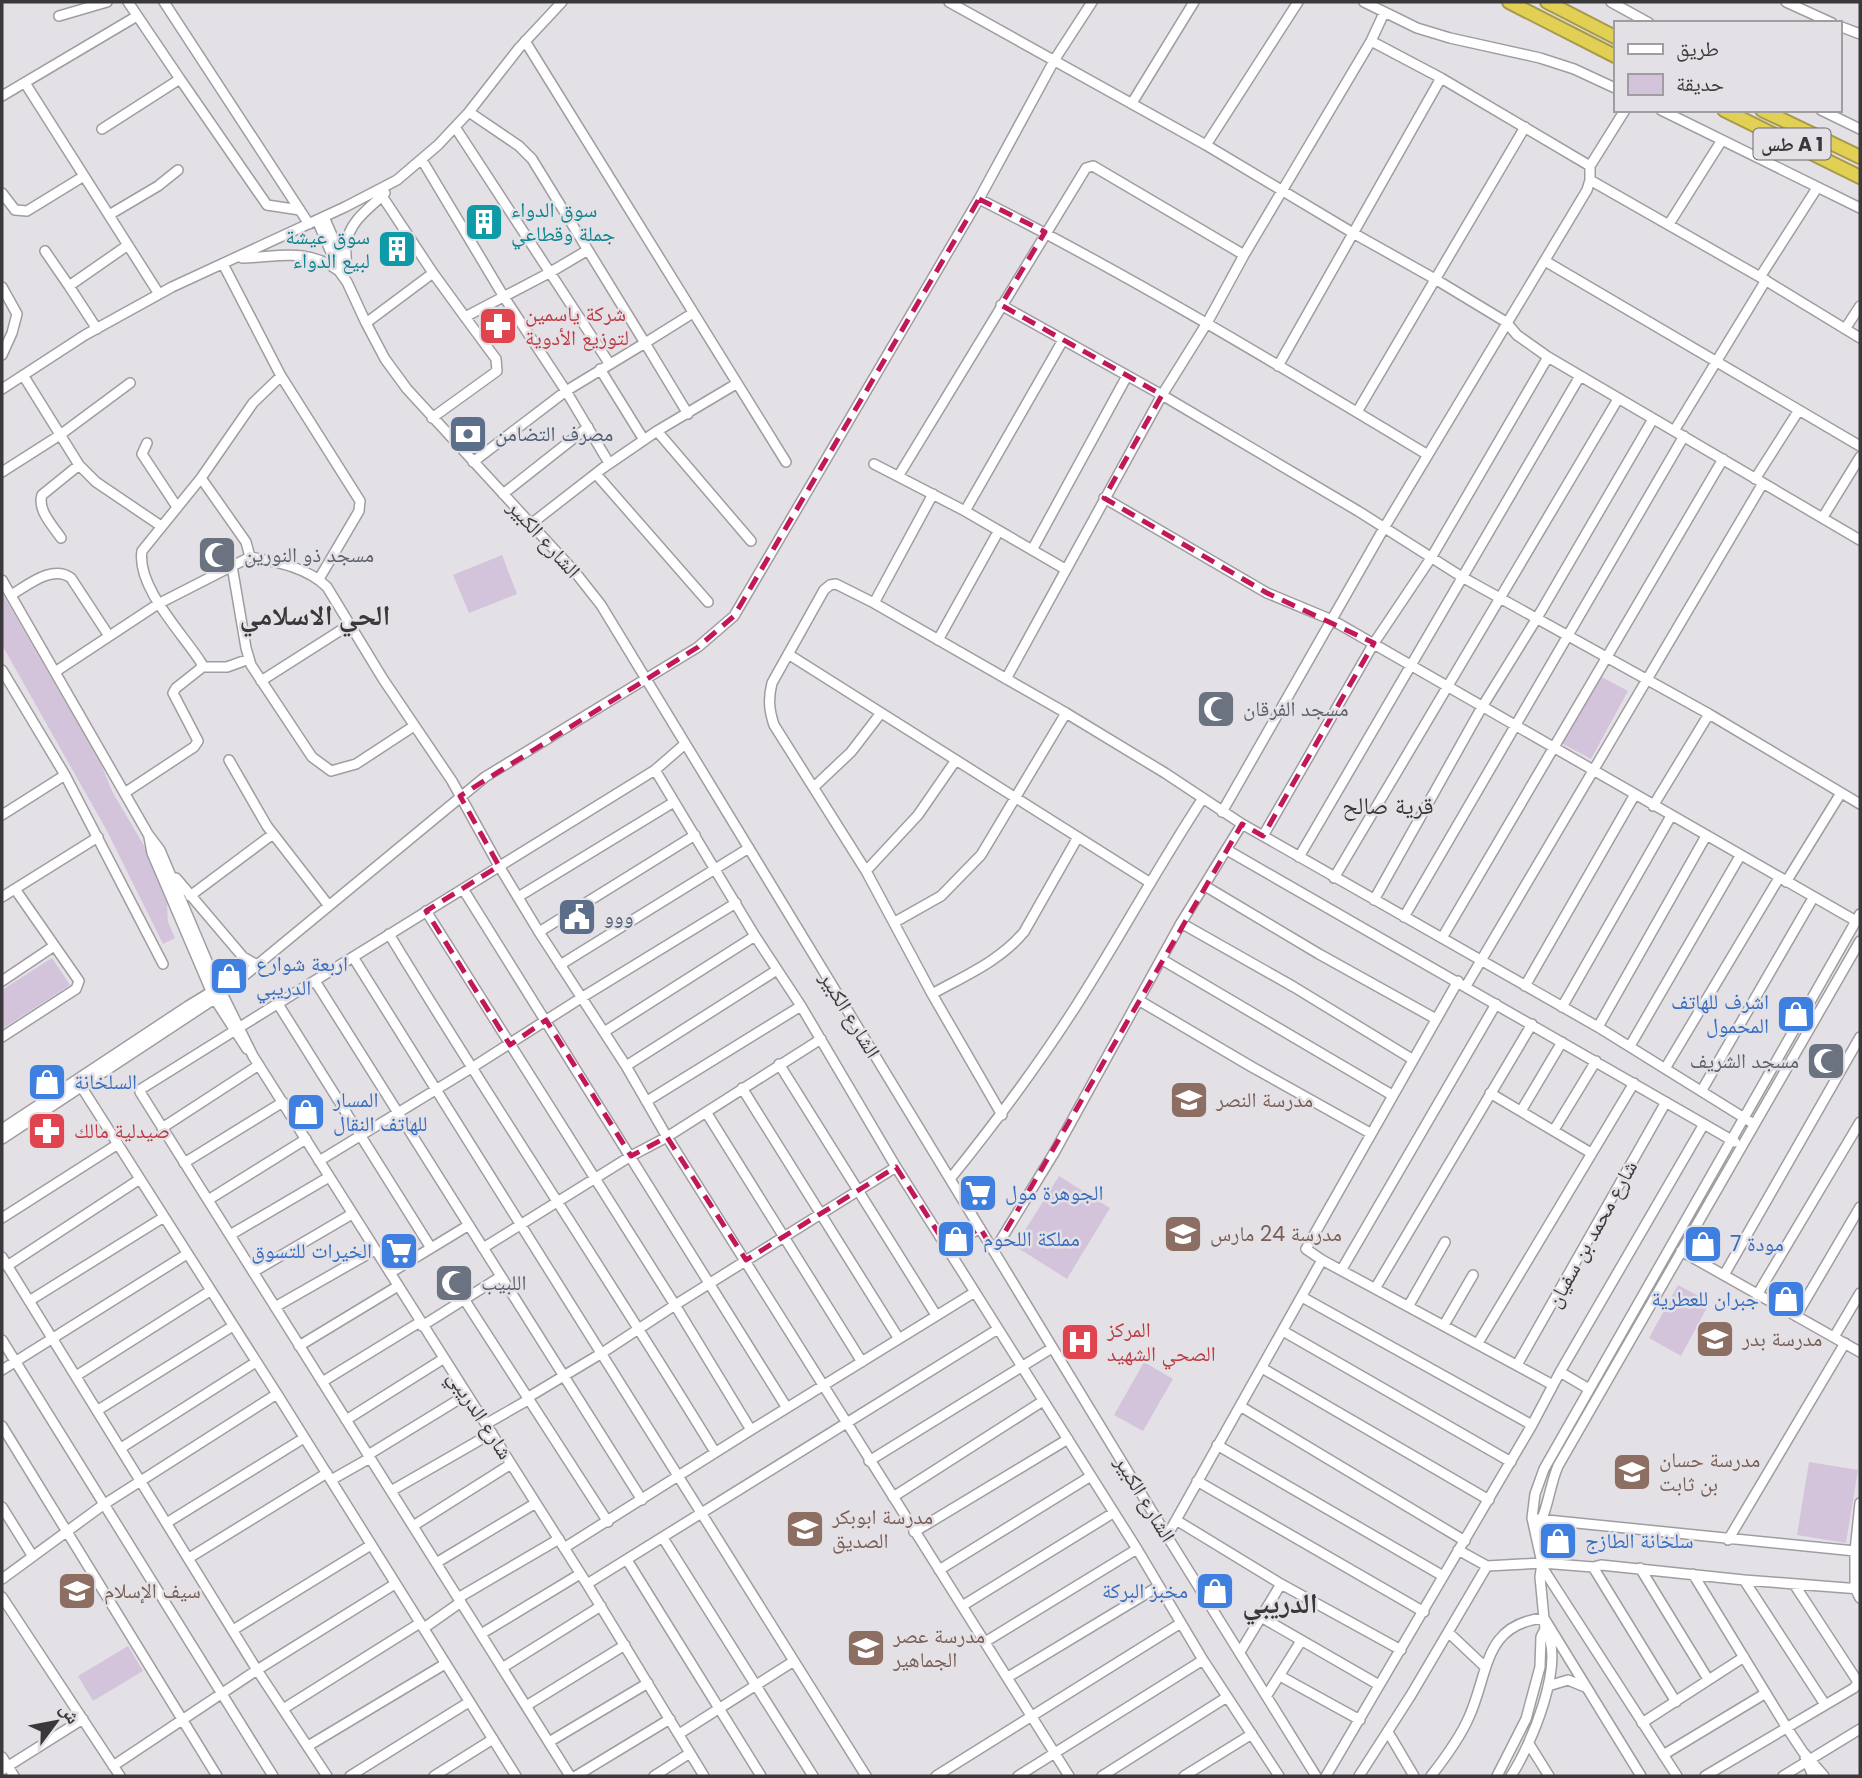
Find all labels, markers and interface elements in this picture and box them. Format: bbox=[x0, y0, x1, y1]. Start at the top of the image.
legend bbox=[1614, 21, 1841, 112]
text: طريق bbox=[1676, 34, 1719, 63]
text: حديقة bbox=[1676, 69, 1724, 98]
road number: طس A 1 bbox=[1754, 128, 1830, 160]
place label: سوق الدواء جملة وقطاعي bbox=[511, 195, 615, 250]
building icon: سوق الدواء جملة وقطاعي bbox=[463, 201, 505, 243]
place label: سوق عيشة لبيع الدواء bbox=[286, 222, 370, 275]
building icon: سوق عيشة لبيع الدواء bbox=[376, 228, 418, 270]
place label: شركة ياسمين لتوزيع الأدوية bbox=[525, 299, 629, 352]
pharmacy icon: شركة ياسمين لتوزيع الأدوية bbox=[477, 305, 519, 347]
bank icon: مصرف التضامن bbox=[447, 413, 489, 455]
place label: مصرف التضامن bbox=[495, 419, 613, 448]
street label: الشارع الكبير bbox=[501, 492, 587, 584]
mosque icon: مسجد ذو النورين bbox=[196, 534, 238, 576]
place label: مسجد ذو النورين bbox=[244, 540, 374, 569]
district label: الحي الاسلامي bbox=[240, 596, 390, 638]
mosque icon: مسجد الفرقان bbox=[1195, 688, 1237, 730]
place label: مسجد الفرقان bbox=[1243, 694, 1349, 723]
district label: قرية صالح bbox=[1342, 789, 1434, 822]
public building icon: ووو bbox=[556, 896, 598, 938]
place label: ووو bbox=[604, 902, 633, 931]
place label: اربعة شوارع الدريبي bbox=[256, 949, 348, 1004]
shop icon: اربعة شوارع الدريبي bbox=[208, 955, 250, 997]
street label: الشارع الكبير bbox=[813, 965, 888, 1064]
place label: اشرف للهاتف المحمول bbox=[1671, 987, 1769, 1040]
shop icon: اشرف للهاتف المحمول bbox=[1775, 993, 1817, 1035]
mosque icon: مسجد الشريف bbox=[1805, 1040, 1847, 1082]
place label: مسجد الشريف bbox=[1690, 1046, 1799, 1075]
shop icon: السلخانة bbox=[26, 1061, 68, 1103]
place label: السلخانة bbox=[74, 1067, 137, 1096]
school or university icon: مدرسة النصر bbox=[1168, 1079, 1210, 1121]
place label: المسار للهاتف النقال bbox=[332, 1085, 427, 1138]
place label: مدرسة النصر bbox=[1215, 1085, 1313, 1114]
shop icon: المسار للهاتف النقال bbox=[285, 1091, 327, 1133]
pharmacy icon: صيدلية مالك bbox=[26, 1110, 68, 1152]
place label: صيدلية مالك bbox=[74, 1116, 170, 1145]
street label: شارع محمد بن سفيان bbox=[1539, 1155, 1644, 1313]
supermarket icon: الجوهرة مول bbox=[957, 1172, 999, 1214]
place label: الجوهرة مول bbox=[1005, 1178, 1104, 1207]
school or university icon: مدرسة 24 مارس bbox=[1162, 1213, 1204, 1255]
shop icon: مملكة اللحوم bbox=[935, 1218, 977, 1260]
place label: مدرسة 24 مارس bbox=[1210, 1219, 1342, 1248]
shop icon: مودة 7 bbox=[1682, 1223, 1724, 1265]
place label: مملكة اللحوم bbox=[983, 1224, 1080, 1253]
place label: مودة 7 bbox=[1730, 1229, 1784, 1258]
supermarket icon: الخيرات للتسوق bbox=[378, 1230, 420, 1272]
place label: الخيرات للتسوق bbox=[251, 1236, 372, 1265]
mosque icon: اللبيب bbox=[433, 1262, 475, 1304]
place label: اللبيب bbox=[481, 1268, 526, 1297]
shop icon: جبران للعطرية bbox=[1765, 1278, 1807, 1320]
place label: جبران للعطرية bbox=[1651, 1284, 1759, 1313]
place label: المركز الصحي الشهيد bbox=[1106, 1315, 1216, 1370]
school or university icon: مدرسة بدر bbox=[1694, 1318, 1736, 1360]
hospital icon: المركز الصحي الشهيد bbox=[1059, 1321, 1101, 1363]
place label: مدرسة بدر bbox=[1741, 1324, 1822, 1353]
street label: شارع الدريبي bbox=[439, 1365, 520, 1466]
place label: مدرسة حسان بن ثابت bbox=[1659, 1445, 1760, 1498]
street label: الشارع الكبير bbox=[1108, 1449, 1183, 1548]
school or university icon: مدرسة حسان بن ثابت bbox=[1611, 1451, 1653, 1493]
place label: مدرسة ابوبكر الصديق bbox=[831, 1502, 933, 1555]
school or university icon: مدرسة ابوبكر الصديق bbox=[784, 1508, 826, 1550]
shop icon: سلخانة الطازج bbox=[1537, 1520, 1579, 1562]
place label: سلخانة الطازج bbox=[1585, 1526, 1694, 1555]
school or university icon: سيف الإسلام bbox=[56, 1570, 98, 1612]
shop icon: مخبز البركة bbox=[1194, 1570, 1236, 1612]
place label: سيف الإسلام bbox=[104, 1576, 201, 1605]
place label: مخبز البركة bbox=[1102, 1576, 1188, 1605]
district label: الدريبي bbox=[1242, 1584, 1318, 1626]
place label: مدرسة عصر الجماهير bbox=[892, 1621, 985, 1674]
school or university icon: مدرسة عصر الجماهير bbox=[845, 1627, 887, 1669]
north arrow bbox=[21, 1687, 91, 1757]
text: ش bbox=[53, 1698, 87, 1729]

